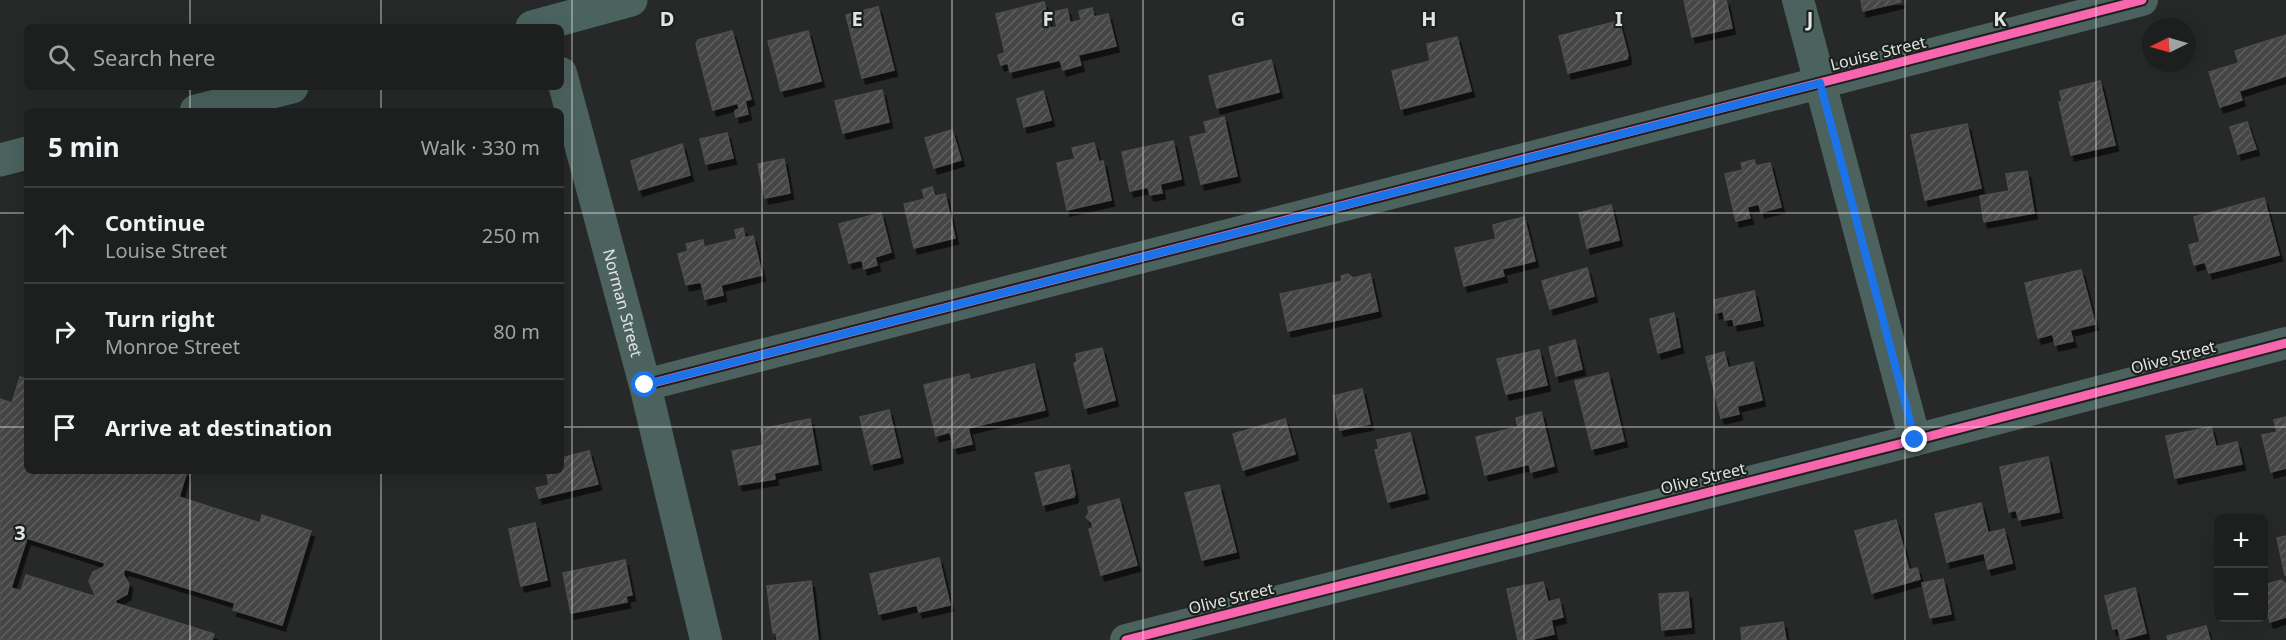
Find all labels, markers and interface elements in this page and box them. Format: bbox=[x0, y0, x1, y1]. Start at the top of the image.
text: D bbox=[660, 5, 674, 32]
text: E bbox=[851, 5, 863, 32]
text: F bbox=[1043, 5, 1053, 32]
text: G bbox=[1231, 5, 1245, 32]
text: H bbox=[1421, 5, 1437, 32]
text: I bbox=[1615, 5, 1623, 32]
text: J bbox=[1805, 5, 1813, 32]
text: K bbox=[1993, 5, 2007, 32]
north arrow bbox=[2142, 18, 2196, 72]
search box bbox=[24, 24, 564, 90]
street label: Louise Street bbox=[1828, 30, 1928, 75]
icon: search bbox=[45, 41, 78, 74]
text: Search here bbox=[93, 42, 215, 72]
text: 5 min bbox=[48, 129, 120, 165]
text: Walk · 330 m bbox=[421, 134, 540, 161]
text: Continue bbox=[105, 207, 205, 237]
icon: ahead bbox=[48, 219, 81, 252]
text: 250 m bbox=[482, 222, 540, 249]
text: Louise Street bbox=[105, 237, 227, 264]
street label: Norman Street bbox=[598, 246, 648, 360]
text: Turn right bbox=[105, 303, 215, 333]
icon: right bbox=[48, 315, 81, 348]
text: 80 m bbox=[493, 318, 540, 345]
text: Monroe Street bbox=[105, 333, 240, 360]
street label: Olive Street bbox=[2128, 335, 2218, 379]
route start bbox=[631, 371, 657, 397]
icon: arrive bbox=[48, 411, 81, 444]
text: Arrive at destination bbox=[105, 412, 332, 442]
route end bbox=[1901, 426, 1927, 452]
street label: Olive Street bbox=[1658, 457, 1748, 499]
map controls bbox=[2214, 514, 2268, 622]
button: + bbox=[2214, 514, 2268, 568]
text: 3 bbox=[14, 519, 26, 546]
button: − bbox=[2214, 568, 2268, 622]
street label: Olive Street bbox=[1186, 577, 1276, 619]

